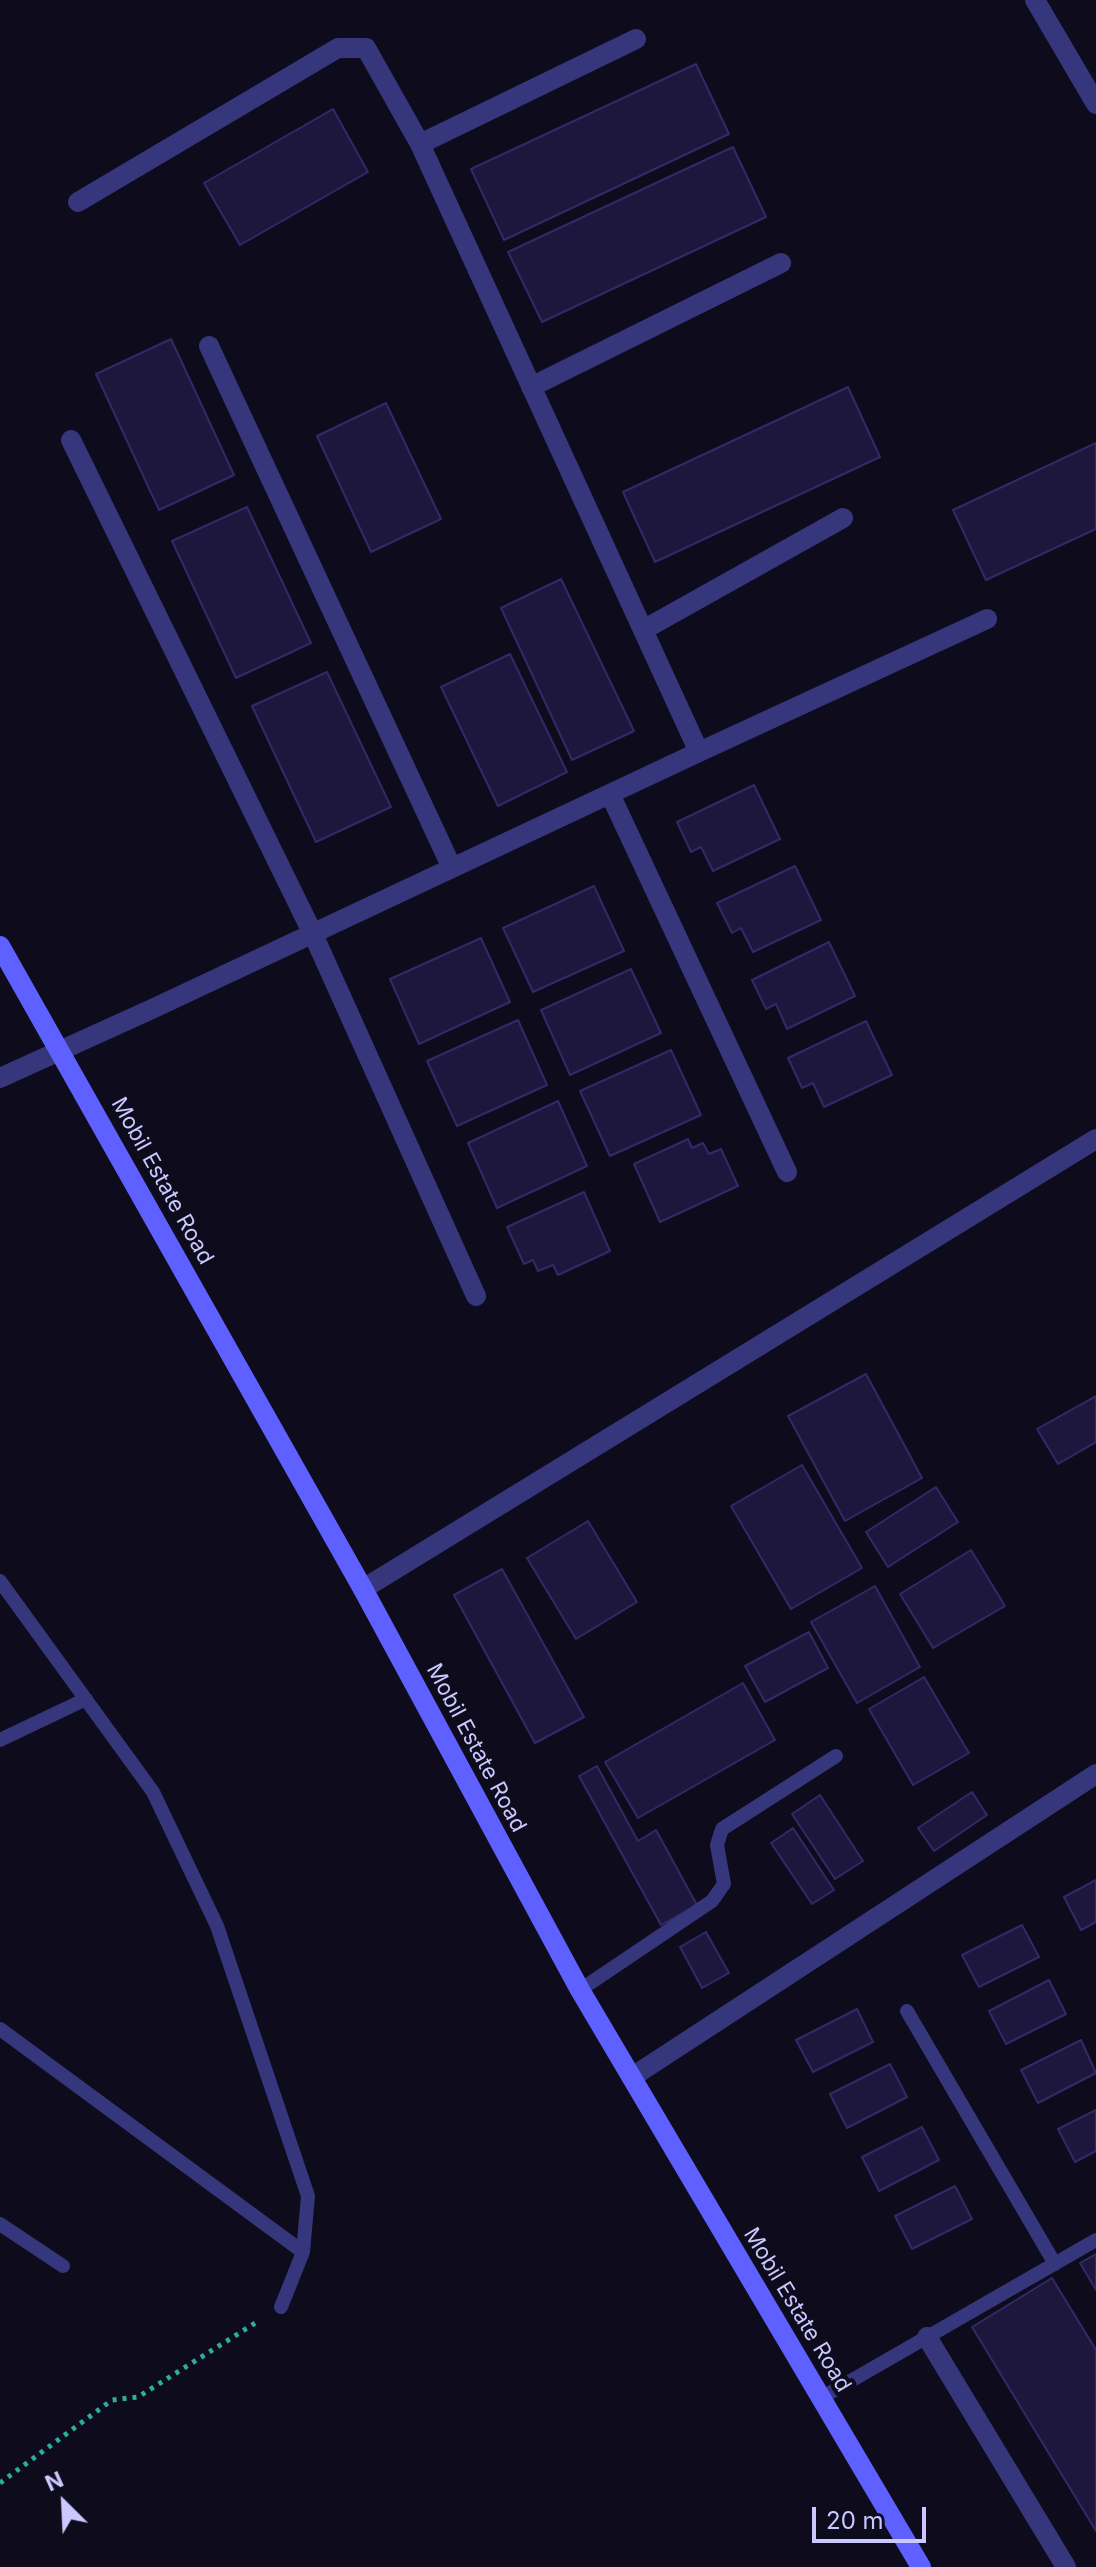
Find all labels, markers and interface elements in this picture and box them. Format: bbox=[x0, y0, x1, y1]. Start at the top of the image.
street label: Mobil Estate Road bbox=[105, 1093, 219, 1269]
street label: Mobil Estate Road bbox=[420, 1659, 532, 1837]
street label: Mobil Estate Road bbox=[738, 2223, 856, 2397]
north arrow bbox=[24, 2463, 104, 2543]
text: N bbox=[41, 2466, 67, 2496]
scale bar bbox=[816, 2491, 930, 2541]
text: 20 m bbox=[826, 2506, 884, 2535]

